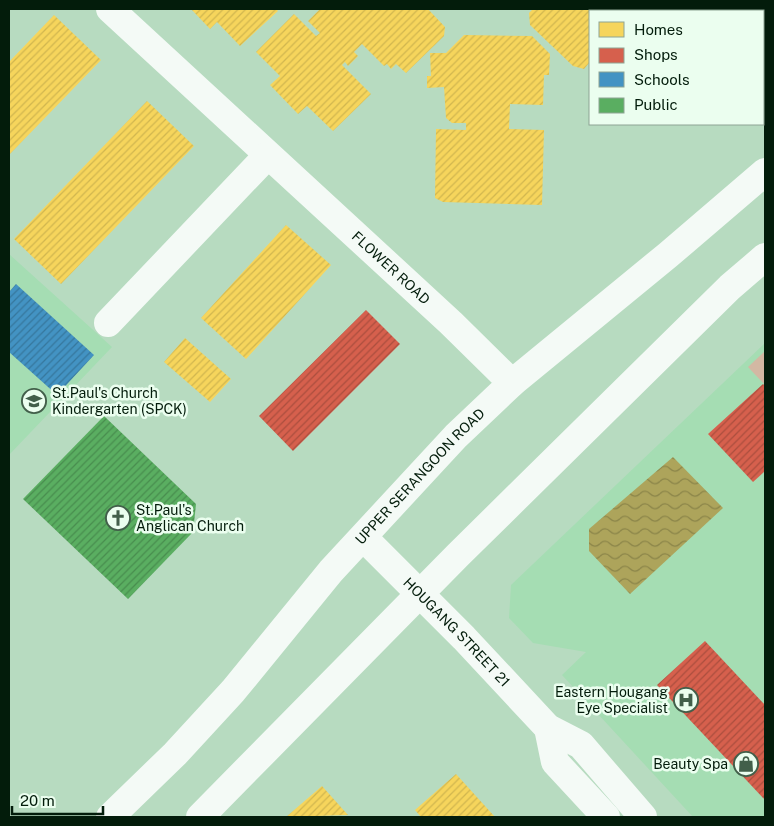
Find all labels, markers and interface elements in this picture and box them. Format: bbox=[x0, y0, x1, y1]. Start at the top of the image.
legend bbox=[589, 10, 764, 125]
text: Homes bbox=[634, 21, 683, 38]
text: Shops bbox=[634, 46, 678, 63]
text: Schools bbox=[634, 71, 690, 88]
text: Public bbox=[634, 96, 678, 113]
street label: FLOWER ROAD bbox=[349, 228, 433, 308]
place label: St.Paul's Church Kindergarten (SPCK) bbox=[52, 385, 187, 417]
school or university icon: St.Paul's Church Kindergarten (SPCK) bbox=[21, 388, 47, 414]
street label: UPPER SERANGOON ROAD bbox=[352, 405, 488, 548]
place label: St.Paul's Anglican Church bbox=[136, 502, 244, 534]
church icon: St.Paul's Anglican Church bbox=[105, 505, 131, 531]
street label: HOUGANG STREET 21 bbox=[400, 574, 513, 690]
place label: Eastern Hougang Eye Specialist bbox=[555, 684, 668, 716]
hospital icon: Eastern Hougang Eye Specialist bbox=[673, 687, 699, 713]
shop icon: Beauty Spa bbox=[733, 751, 759, 777]
place label: Beauty Spa bbox=[653, 756, 728, 772]
scale bar bbox=[12, 784, 104, 816]
text: 20 m bbox=[20, 792, 55, 809]

